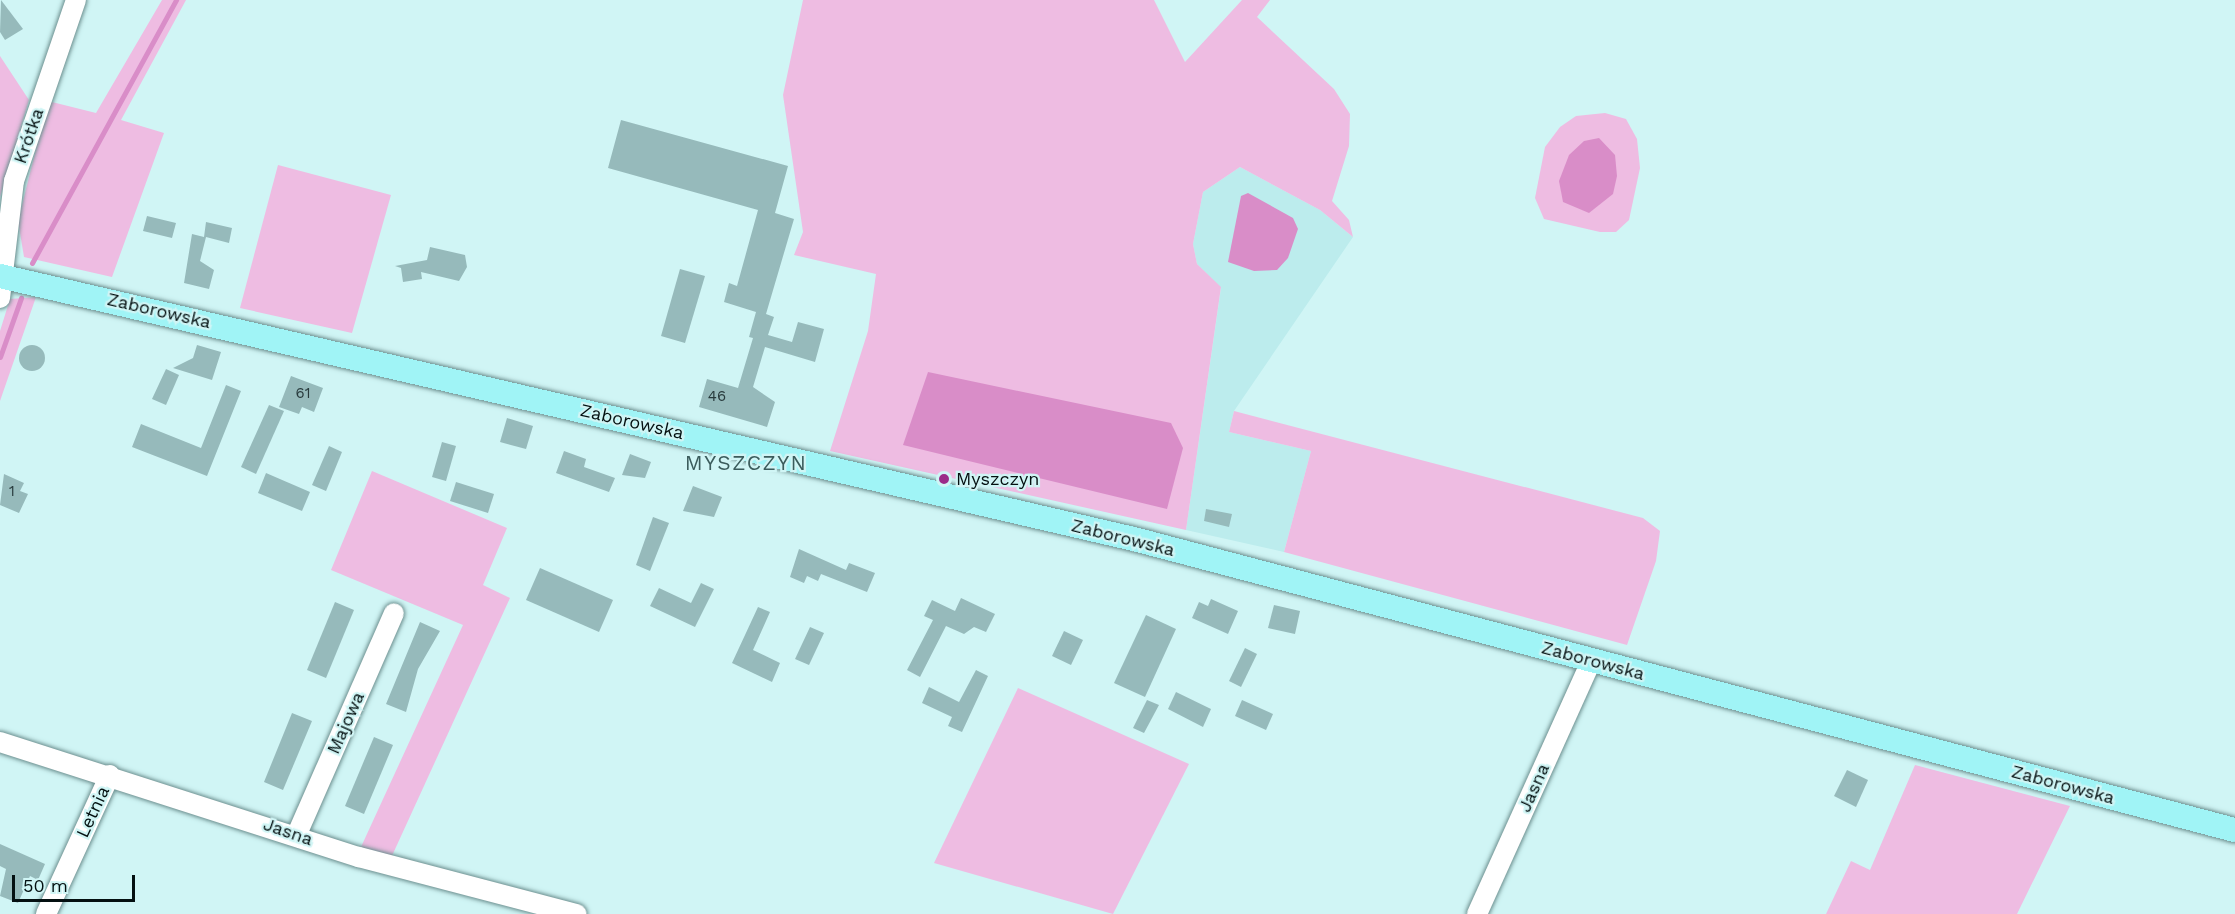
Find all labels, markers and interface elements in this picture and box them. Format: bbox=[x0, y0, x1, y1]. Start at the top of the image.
street label: Krótka bbox=[9, 105, 49, 167]
street label: Zaborowska bbox=[105, 289, 213, 333]
house number: 61 bbox=[296, 385, 310, 403]
house number: 46 bbox=[708, 388, 726, 406]
street label: Zaborowska bbox=[578, 400, 686, 444]
district label: MYSZCZYN bbox=[685, 450, 807, 476]
place label: Myszczyn bbox=[956, 468, 1040, 490]
marker: Myszczyn bbox=[937, 472, 951, 486]
house number: 1 bbox=[9, 483, 15, 501]
street label: Zaborowska bbox=[1069, 515, 1177, 561]
street label: Zaborowska bbox=[1539, 637, 1647, 685]
street label: Majowa bbox=[323, 689, 369, 757]
street label: Jasna bbox=[1514, 760, 1554, 816]
street label: Zaborowska bbox=[2009, 761, 2117, 809]
street label: Letnia bbox=[72, 783, 114, 841]
street label: Jasna bbox=[260, 814, 316, 850]
scale bar bbox=[15, 863, 138, 901]
text: 50 m bbox=[23, 875, 68, 896]

